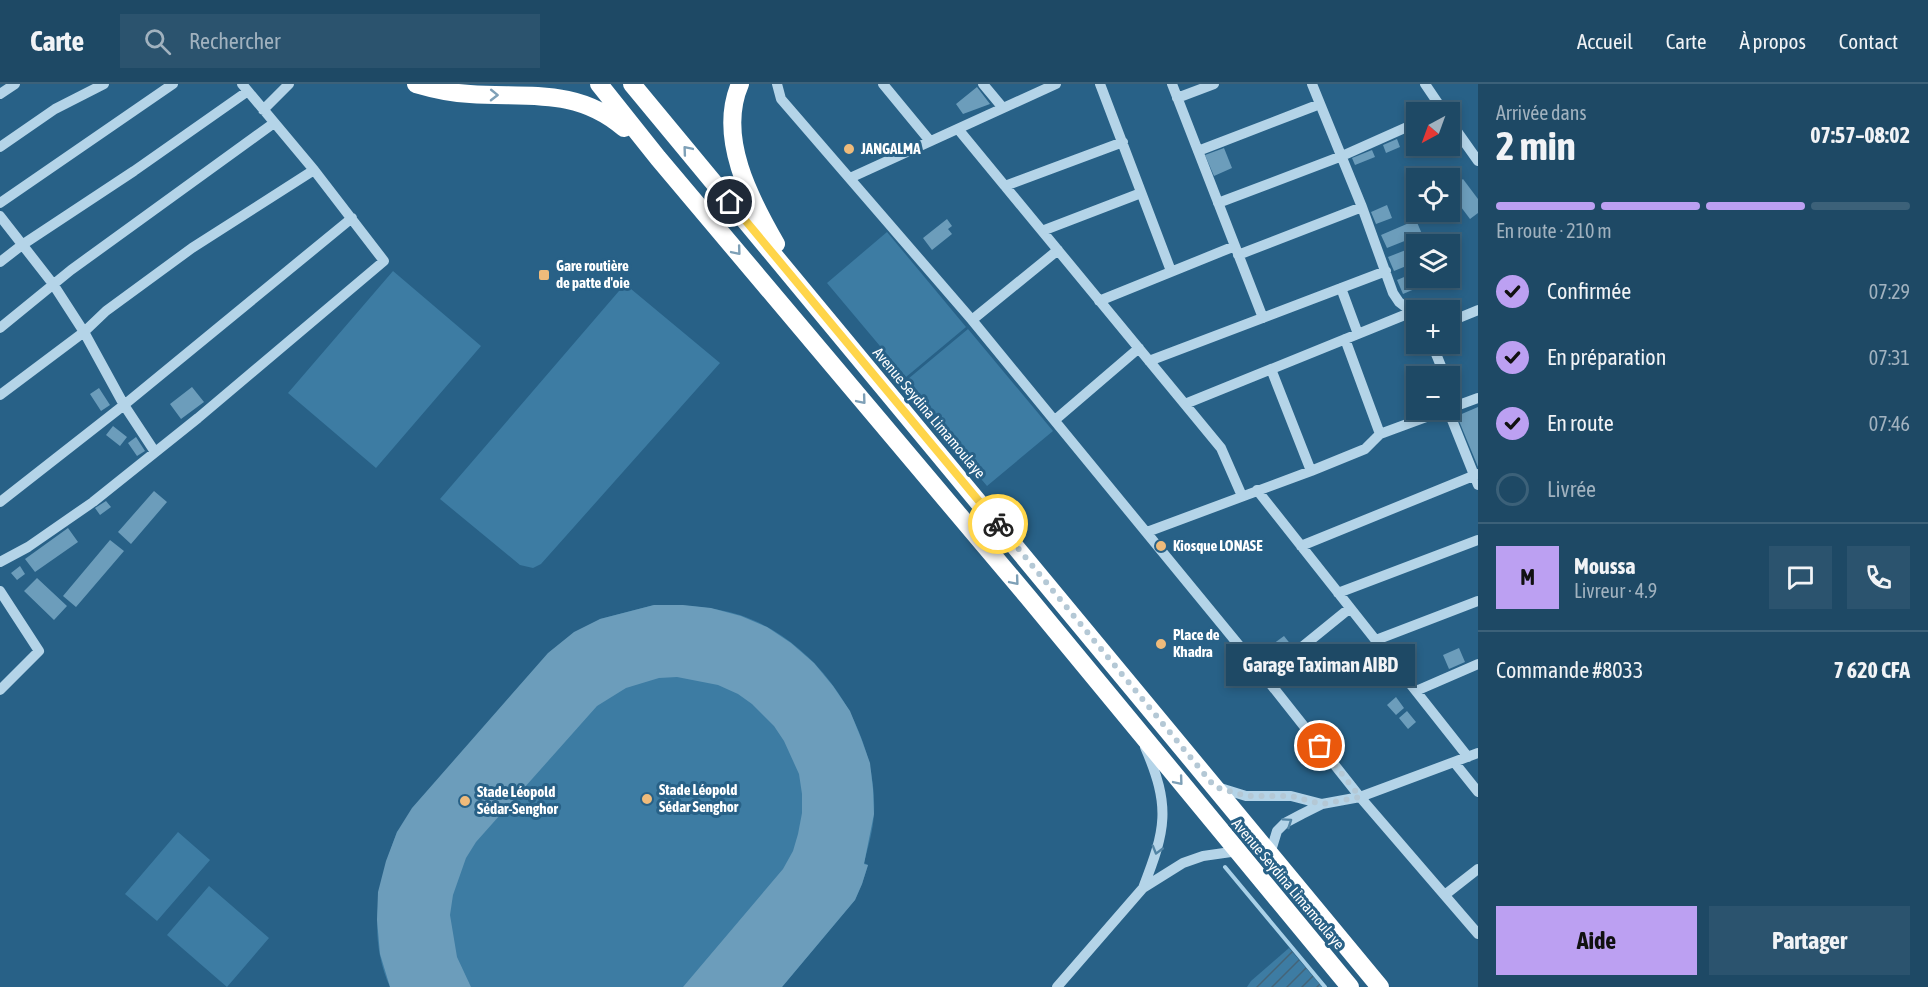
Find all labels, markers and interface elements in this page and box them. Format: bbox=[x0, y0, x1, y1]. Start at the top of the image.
search box bbox=[120, 14, 540, 68]
text: Carte bbox=[30, 25, 84, 57]
icon: search bbox=[141, 25, 174, 58]
text: Rechercher bbox=[189, 28, 281, 54]
text: Accueil bbox=[1577, 29, 1633, 53]
text: Carte bbox=[1666, 29, 1706, 53]
text: À propos bbox=[1739, 29, 1806, 53]
text: Contact bbox=[1839, 29, 1898, 53]
one-way arrow bbox=[489, 89, 498, 101]
text: Arrivée dans bbox=[1496, 101, 1587, 124]
north arrow bbox=[1406, 102, 1460, 156]
map controls bbox=[1406, 102, 1460, 420]
text: 07:57–08:02 bbox=[1810, 122, 1910, 148]
text: 2 min bbox=[1496, 124, 1576, 168]
place label: JANGALMA bbox=[860, 140, 921, 157]
marker: JANGALMA bbox=[842, 142, 856, 156]
one-way arrow bbox=[683, 146, 694, 157]
button: locate bbox=[1406, 168, 1460, 222]
pin bbox=[704, 176, 755, 227]
icon: home bbox=[713, 185, 746, 218]
text: En route · 210 m bbox=[1496, 219, 1612, 242]
button: layers bbox=[1406, 234, 1460, 288]
one-way arrow bbox=[730, 244, 741, 255]
place label: Gare routière de patte d'oie bbox=[556, 257, 630, 291]
marker: Gare routière de patte d'oie bbox=[537, 268, 551, 282]
icon: check bbox=[1496, 275, 1529, 308]
text: Confirmée bbox=[1547, 278, 1631, 304]
text: 07:29 bbox=[1869, 280, 1910, 303]
button: + bbox=[1406, 300, 1460, 354]
icon: check bbox=[1496, 341, 1529, 374]
street label: Avenue Seydina Limamoulaye bbox=[870, 344, 989, 482]
text: En préparation bbox=[1547, 344, 1666, 370]
text: 07:31 bbox=[1869, 346, 1910, 369]
button: − bbox=[1406, 366, 1460, 420]
one-way arrow bbox=[855, 393, 866, 404]
icon: check bbox=[1496, 407, 1529, 440]
text: En route bbox=[1547, 410, 1614, 436]
text: 07:46 bbox=[1869, 412, 1910, 435]
text: Livrée bbox=[1547, 476, 1596, 502]
courier bbox=[968, 494, 1028, 554]
icon: bike bbox=[982, 508, 1015, 541]
place label: Kiosque LONASE bbox=[1173, 537, 1263, 554]
marker: Kiosque LONASE bbox=[1154, 539, 1168, 553]
button: chat bbox=[1769, 546, 1832, 609]
button: phone bbox=[1847, 546, 1910, 609]
text: Moussa bbox=[1574, 553, 1635, 579]
text: M bbox=[1520, 564, 1535, 590]
one-way arrow bbox=[1008, 574, 1019, 585]
text: Livreur · 4.9 bbox=[1574, 579, 1657, 602]
place label: Place de Khadra bbox=[1173, 626, 1220, 660]
marker: Place de Khadra bbox=[1154, 637, 1168, 651]
callout: Garage Taximan AIBD bbox=[1226, 644, 1414, 686]
text: Garage Taximan AIBD bbox=[1243, 653, 1398, 676]
text: Commande #8033 bbox=[1496, 657, 1643, 683]
text: 7 620 CFA bbox=[1834, 657, 1910, 683]
pin bbox=[1294, 720, 1345, 771]
icon: bag bbox=[1303, 729, 1336, 762]
one-way arrow bbox=[1171, 774, 1182, 785]
place label: Stade Léopold Sédar Senghor bbox=[659, 781, 739, 815]
place label: Stade Léopold Sédar-Senghor bbox=[477, 783, 558, 817]
marker: Stade Léopold Sédar Senghor bbox=[640, 792, 654, 806]
marker: Stade Léopold Sédar-Senghor bbox=[458, 794, 472, 808]
street label: Avenue Seydina Limamoulaye bbox=[1229, 815, 1348, 953]
one-way arrow bbox=[1282, 818, 1293, 829]
one-way arrow bbox=[1152, 844, 1164, 855]
button: Aide bbox=[1496, 906, 1697, 975]
button: Partager bbox=[1709, 906, 1910, 975]

